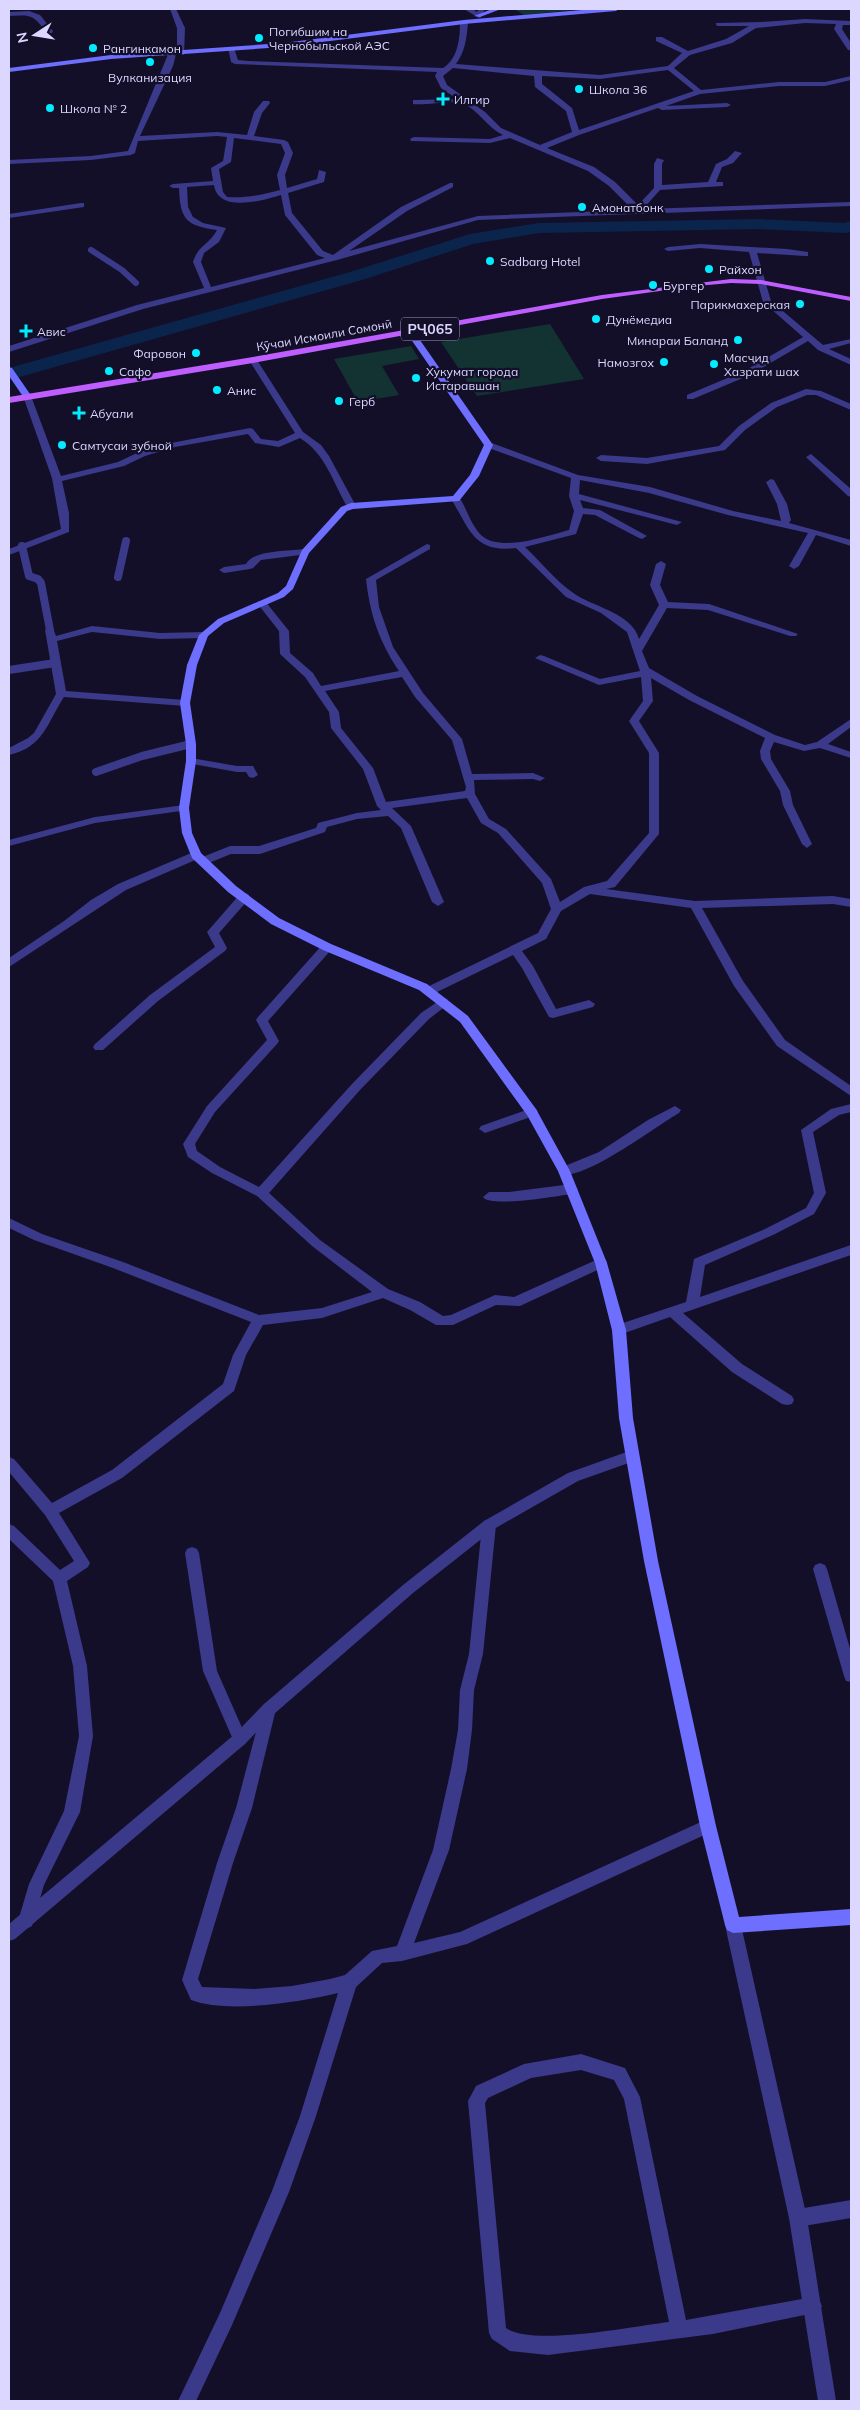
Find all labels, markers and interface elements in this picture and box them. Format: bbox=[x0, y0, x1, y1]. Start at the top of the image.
north arrow bbox=[10, 10, 60, 60]
place label: Погибшим на Чернобыльской АЭС bbox=[269, 24, 390, 53]
text: N bbox=[12, 31, 32, 45]
marker: Погибшим на Чернобыльской АЭС bbox=[253, 32, 265, 44]
place label: Рангинкамон bbox=[103, 41, 181, 56]
marker: Рангинкамон bbox=[87, 42, 99, 54]
marker: Вулканизация bbox=[144, 56, 156, 68]
place label: Вулканизация bbox=[108, 70, 192, 85]
place label: Школа 36 bbox=[589, 82, 647, 97]
marker: Школа 36 bbox=[573, 83, 585, 95]
marker: Илгир bbox=[436, 92, 450, 106]
place label: Илгир bbox=[454, 92, 490, 107]
place label: Школа № 2 bbox=[60, 101, 127, 116]
marker: Школа № 2 bbox=[44, 102, 56, 114]
place label: Амонатбонк bbox=[592, 200, 664, 215]
marker: Амонатбонк bbox=[576, 201, 588, 213]
place label: Sadbarg Hotel bbox=[500, 254, 580, 269]
marker: Sadbarg Hotel bbox=[484, 255, 496, 267]
place label: Райхон bbox=[719, 262, 762, 277]
marker: Райхон bbox=[703, 263, 715, 275]
place label: Бургер bbox=[663, 278, 704, 293]
marker: Бургер bbox=[647, 279, 659, 291]
place label: Парикмахерская bbox=[690, 297, 790, 312]
marker: Парикмахерская bbox=[794, 298, 806, 310]
place label: Дунёмедиа bbox=[606, 312, 672, 327]
marker: Дунёмедиа bbox=[590, 313, 602, 325]
street label: Кӯчаи Исмоили Сомонӣ bbox=[255, 316, 393, 354]
road number: РҶ065 bbox=[401, 318, 459, 340]
marker: Авис bbox=[19, 324, 33, 338]
place label: Авис bbox=[37, 324, 66, 339]
place label: Минараи Баланд bbox=[627, 333, 728, 348]
marker: Минараи Баланд bbox=[732, 334, 744, 346]
place label: Фаровон bbox=[133, 346, 186, 361]
marker: Фаровон bbox=[190, 347, 202, 359]
place label: Масҷид Хазрати шах bbox=[724, 350, 800, 379]
place label: Намозгох bbox=[598, 355, 654, 370]
marker: Намозгох bbox=[658, 356, 670, 368]
marker: Масҷид Хазрати шах bbox=[708, 358, 720, 370]
place label: Сафо bbox=[119, 364, 151, 379]
place label: Хукумат города Истаравшан bbox=[426, 364, 518, 393]
marker: Сафо bbox=[103, 365, 115, 377]
marker: Хукумат города Истаравшан bbox=[410, 372, 422, 384]
place label: Анис bbox=[227, 383, 256, 398]
marker: Анис bbox=[211, 384, 223, 396]
place label: Герб bbox=[349, 394, 375, 409]
marker: Герб bbox=[333, 395, 345, 407]
marker: Абуали bbox=[72, 406, 86, 420]
place label: Абуали bbox=[90, 406, 133, 421]
place label: Самтусаи зубной bbox=[72, 438, 172, 453]
marker: Самтусаи зубной bbox=[56, 439, 68, 451]

